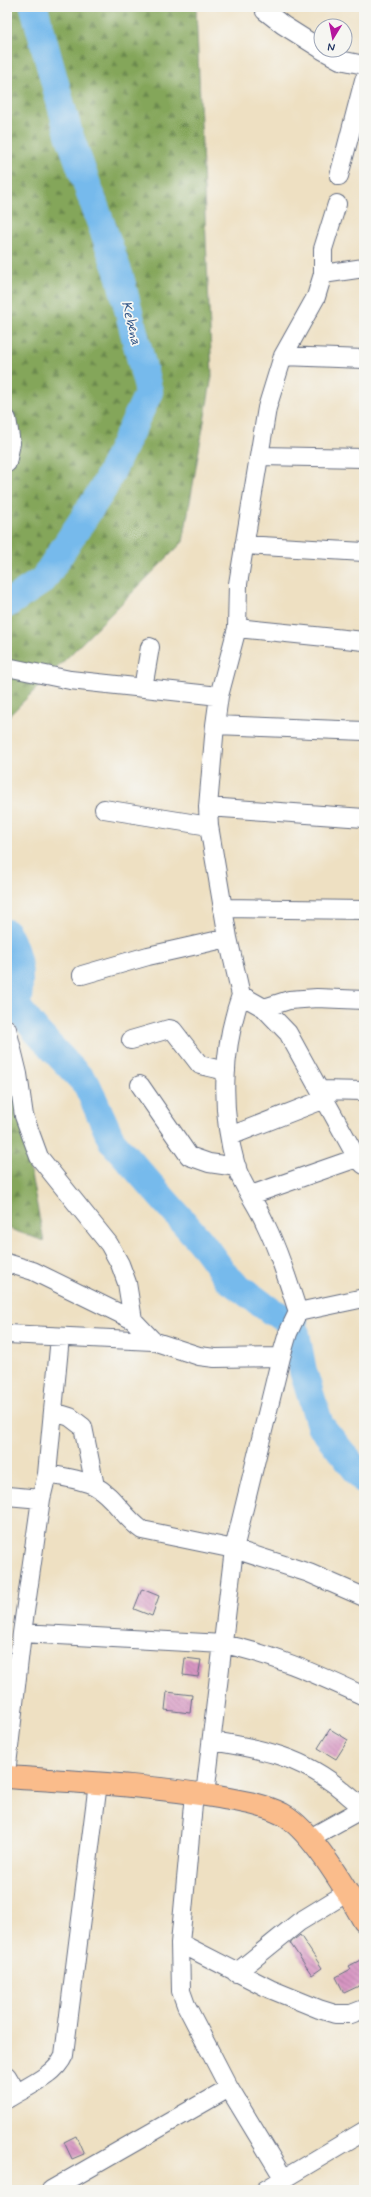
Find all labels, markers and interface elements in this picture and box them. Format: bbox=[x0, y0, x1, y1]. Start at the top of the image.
north arrow bbox=[313, 18, 353, 58]
text: N bbox=[327, 39, 336, 54]
water label: Kebena bbox=[117, 299, 145, 347]

